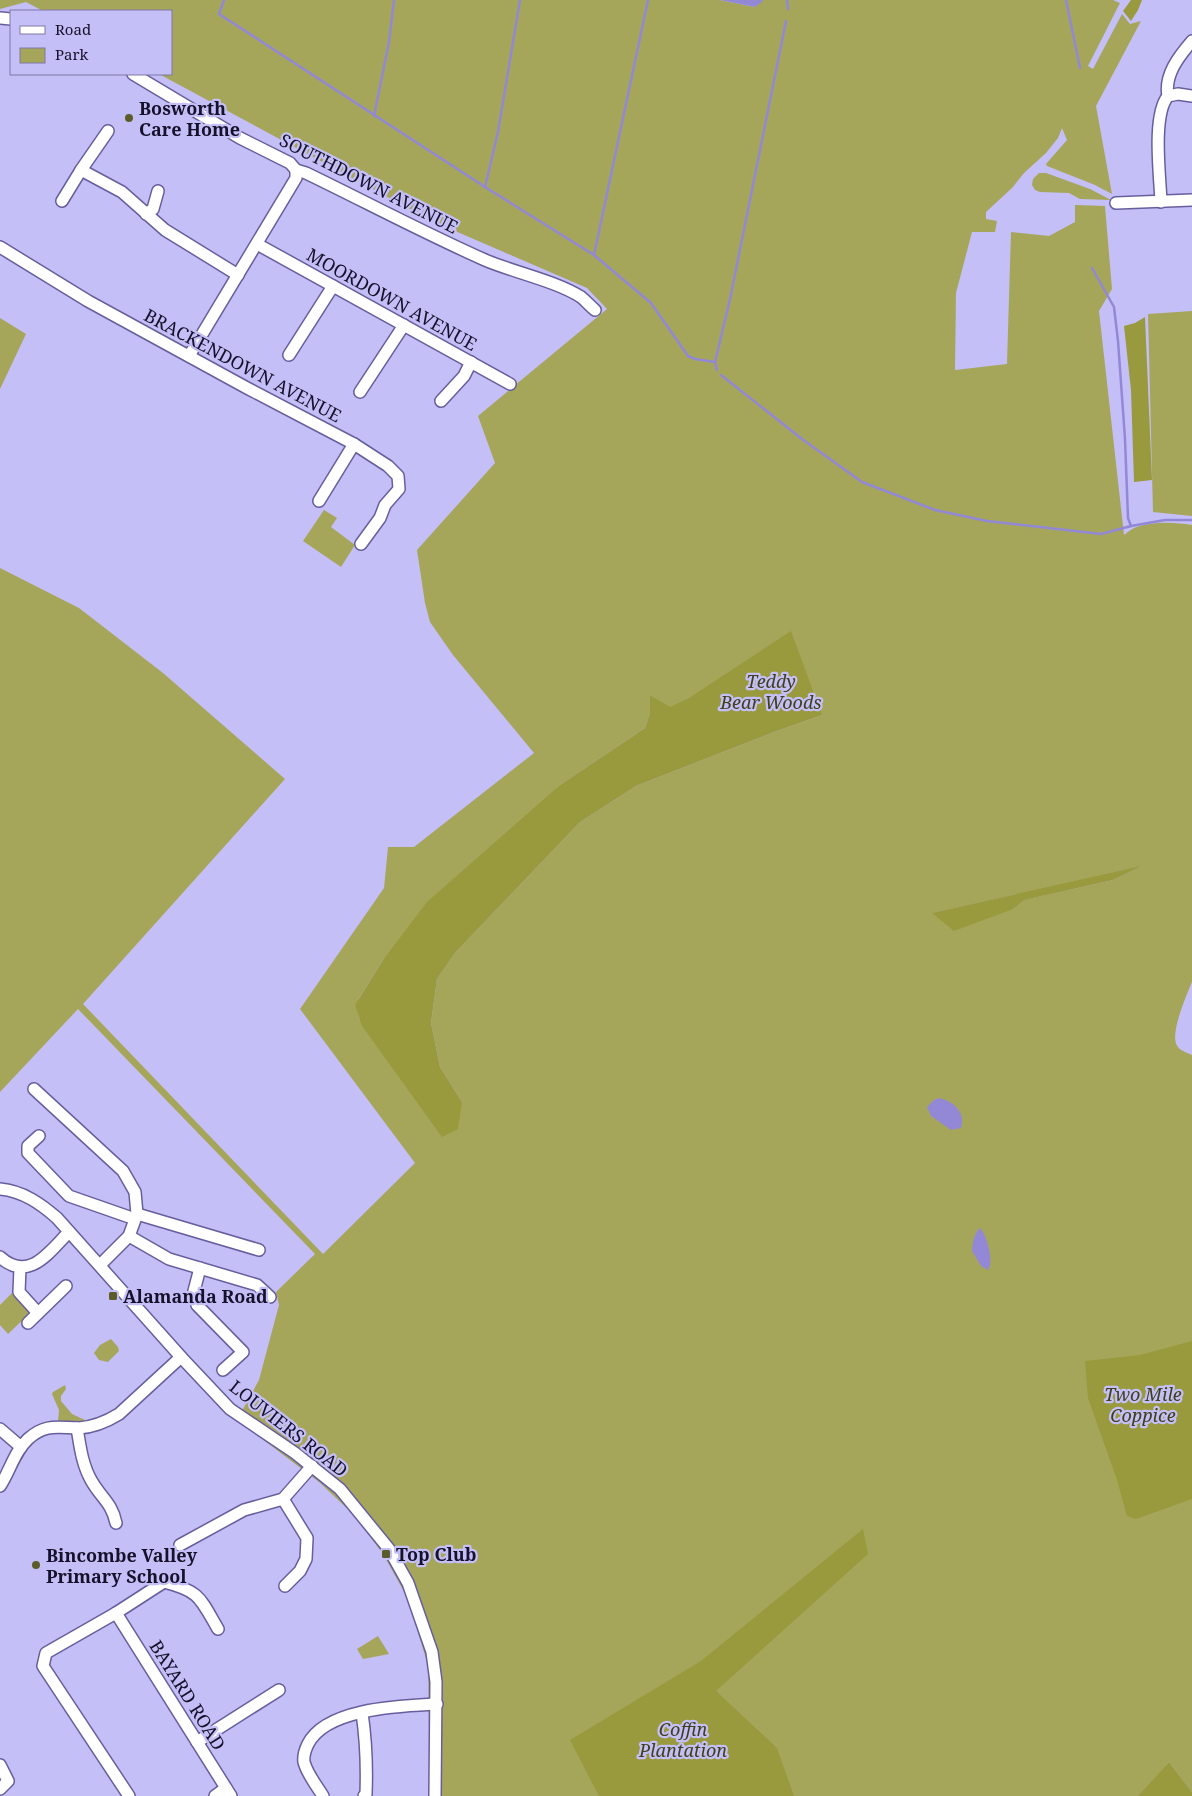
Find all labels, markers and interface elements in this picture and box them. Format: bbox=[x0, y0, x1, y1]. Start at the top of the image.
legend bbox=[10, 10, 172, 75]
text: Road bbox=[55, 19, 91, 39]
text: Park bbox=[55, 44, 89, 64]
place label: Bosworth Care Home bbox=[139, 96, 240, 141]
marker: Bosworth Care Home bbox=[123, 112, 135, 124]
street label: SOUTHDOWN AVENUE bbox=[276, 128, 462, 238]
street label: MOORDOWN AVENUE bbox=[303, 242, 481, 356]
street label: BRACKENDOWN AVENUE bbox=[140, 303, 346, 427]
park label: Teddy Bear Woods bbox=[719, 669, 822, 714]
place label: Alamanda Road bbox=[123, 1284, 268, 1308]
marker: Alamanda Road bbox=[107, 1290, 119, 1302]
street label: LOUVIERS ROAD bbox=[225, 1374, 353, 1482]
park label: Two Mile Coppice bbox=[1104, 1382, 1182, 1427]
place label: Top Club bbox=[396, 1542, 476, 1566]
place label: Bincombe Valley Primary School bbox=[46, 1543, 198, 1588]
marker: Top Club bbox=[380, 1548, 392, 1560]
marker: Bincombe Valley Primary School bbox=[30, 1559, 42, 1571]
street label: BAYARD ROAD bbox=[145, 1635, 231, 1755]
park label: Coffin Plantation bbox=[638, 1717, 727, 1762]

